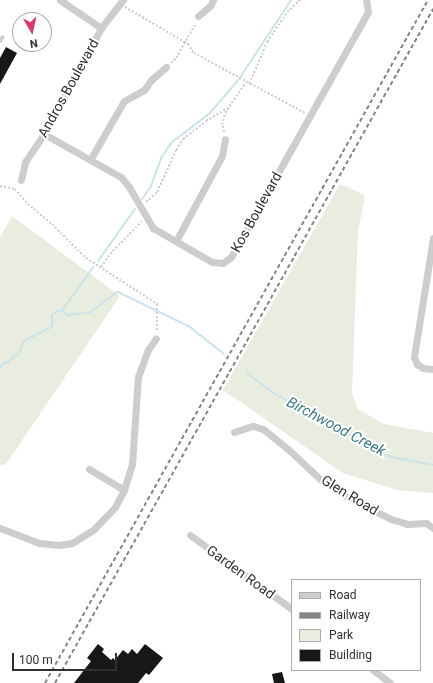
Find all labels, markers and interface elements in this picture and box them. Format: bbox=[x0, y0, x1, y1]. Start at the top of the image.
north arrow bbox=[12, 12, 52, 52]
text: N bbox=[29, 36, 39, 50]
street label: Andros Boulevard bbox=[34, 36, 102, 140]
street label: Kos Boulevard bbox=[227, 169, 285, 255]
water label: Birchwood Creek bbox=[283, 393, 389, 461]
street label: Glen Road bbox=[318, 471, 382, 519]
street label: Garden Road bbox=[204, 542, 278, 602]
legend bbox=[291, 579, 421, 671]
text: Road bbox=[329, 588, 357, 602]
text: Railway bbox=[329, 608, 370, 622]
text: Park bbox=[329, 628, 353, 642]
scale bar bbox=[14, 645, 119, 671]
text: Building bbox=[329, 648, 372, 662]
text: 100 m bbox=[19, 653, 53, 667]

